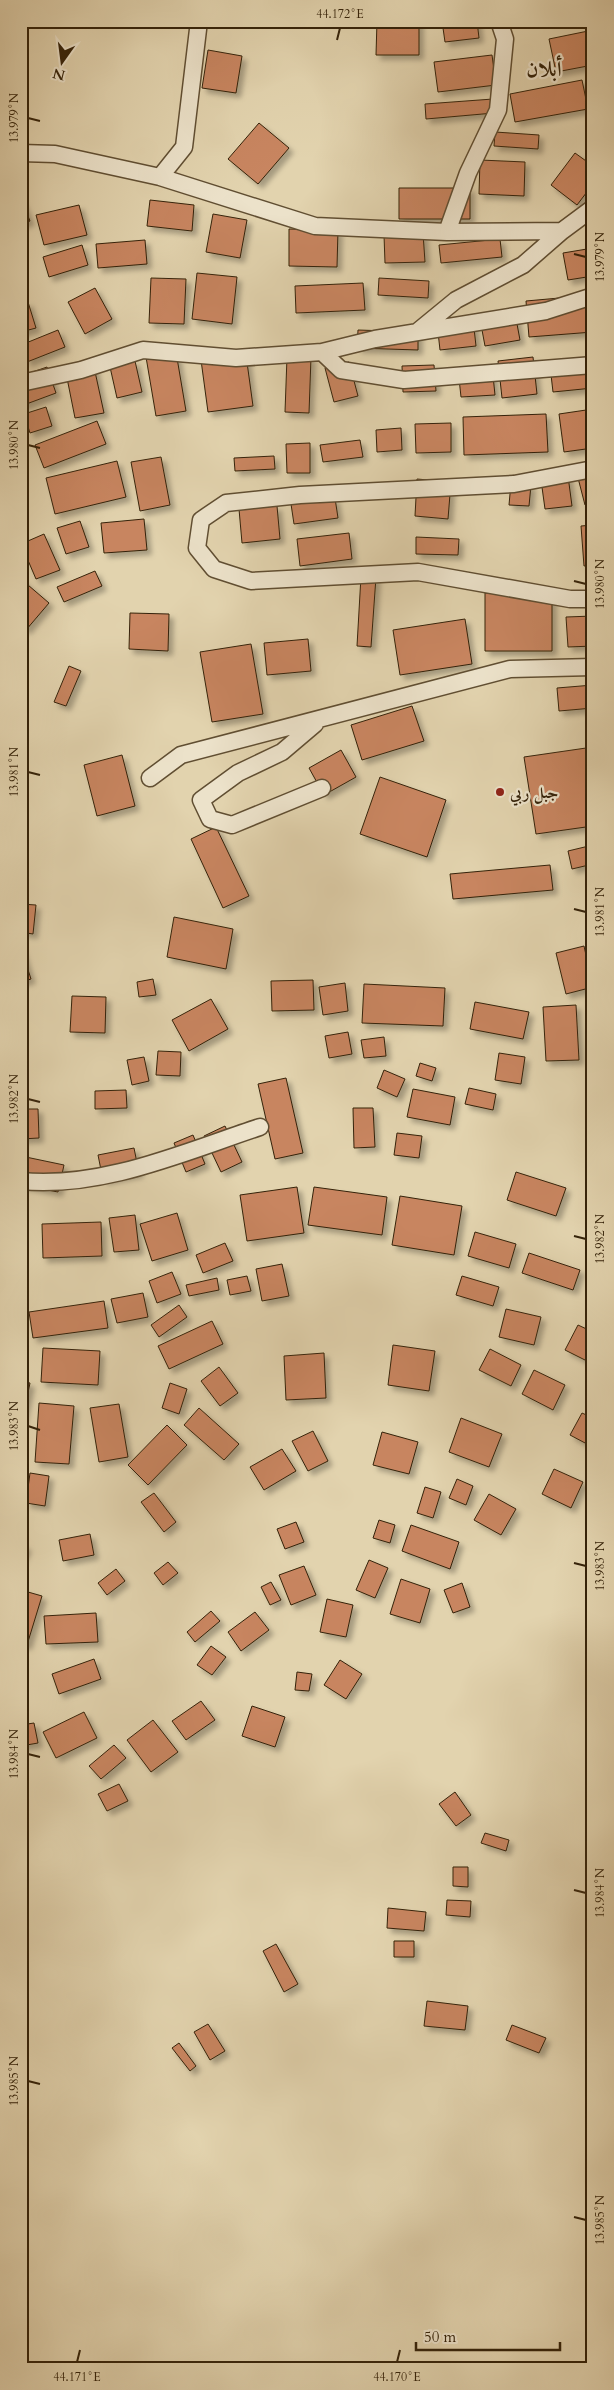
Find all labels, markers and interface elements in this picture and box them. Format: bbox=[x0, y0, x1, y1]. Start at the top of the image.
text: 44.172°E bbox=[316, 6, 364, 22]
north arrow bbox=[38, 38, 88, 88]
district label: أبلان bbox=[526, 55, 562, 84]
text: N bbox=[51, 63, 67, 85]
text: 13.979°N bbox=[6, 92, 22, 143]
text: 13.979°N bbox=[592, 231, 608, 282]
text: 13.980°N bbox=[6, 419, 22, 470]
text: 13.980°N bbox=[592, 558, 608, 609]
text: 13.981°N bbox=[6, 746, 22, 797]
place label: جبل ربي bbox=[509, 782, 558, 806]
marker: جبل ربي bbox=[494, 786, 506, 798]
text: 13.981°N bbox=[592, 886, 608, 937]
text: 13.982°N bbox=[6, 1073, 22, 1124]
text: 13.982°N bbox=[592, 1213, 608, 1264]
text: 13.983°N bbox=[6, 1400, 22, 1451]
text: 13.983°N bbox=[592, 1540, 608, 1591]
text: 13.984°N bbox=[6, 1728, 22, 1779]
text: 13.984°N bbox=[592, 1867, 608, 1918]
text: 13.985°N bbox=[6, 2055, 22, 2106]
text: 13.985°N bbox=[592, 2194, 608, 2245]
scale bar bbox=[416, 2320, 560, 2352]
text: 50 m bbox=[424, 2327, 456, 2347]
text: 44.171°E bbox=[53, 2369, 101, 2385]
text: 44.170°E bbox=[373, 2369, 421, 2385]

